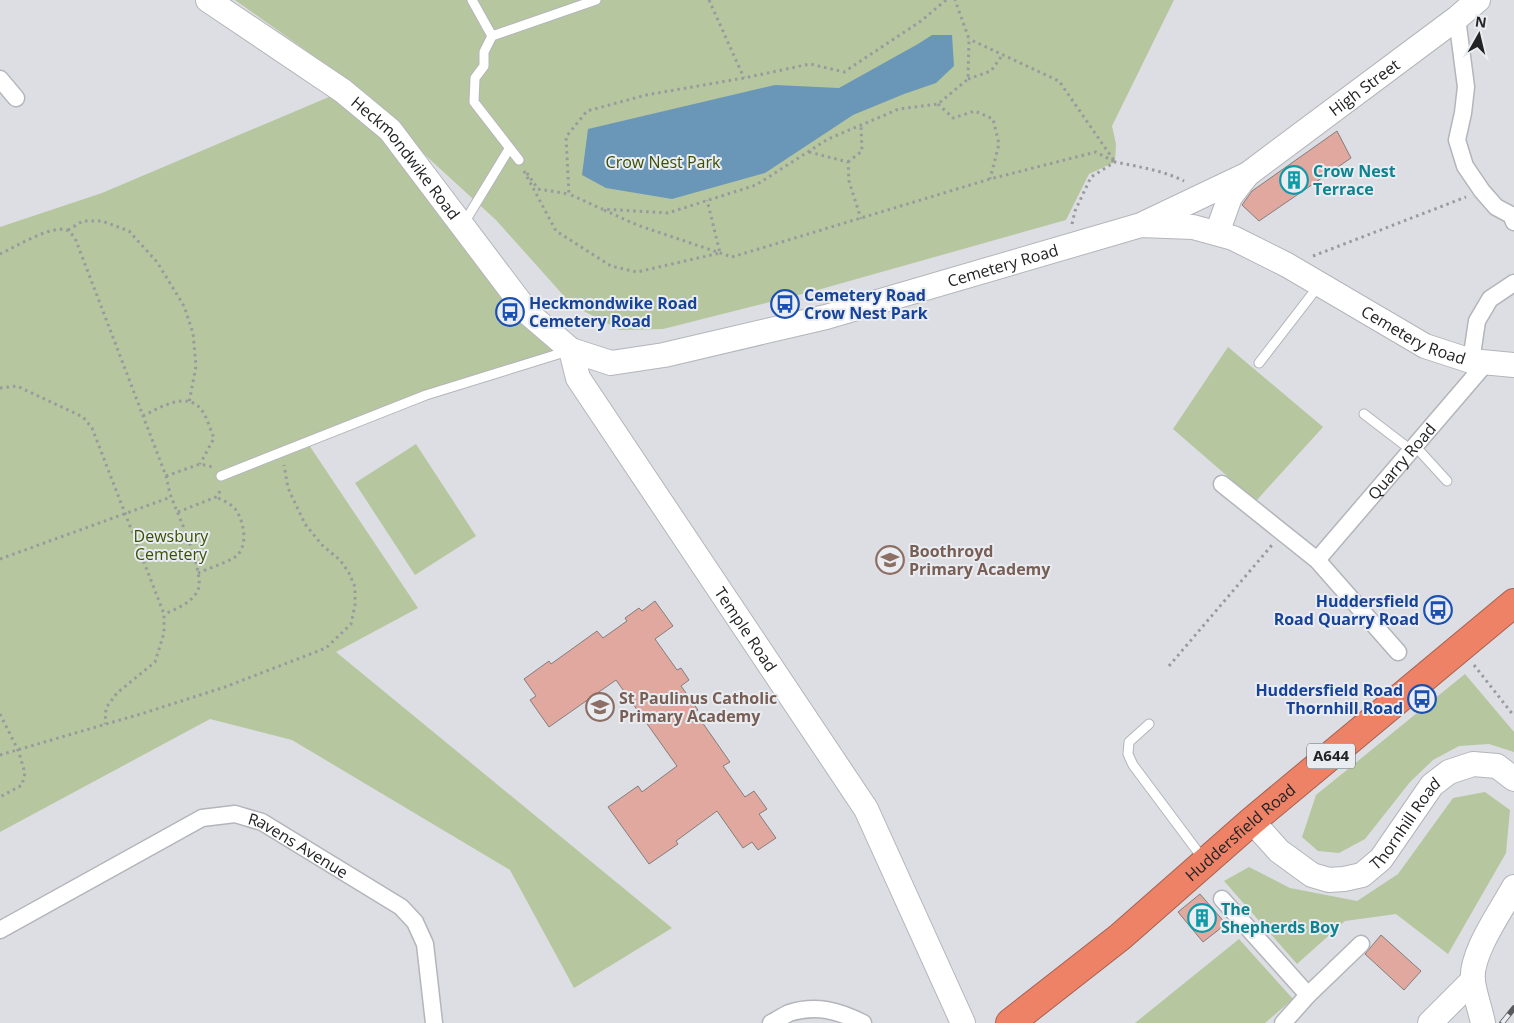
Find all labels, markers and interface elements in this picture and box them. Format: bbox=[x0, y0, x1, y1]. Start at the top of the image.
north arrow bbox=[1454, 10, 1504, 60]
text: N bbox=[1474, 11, 1488, 32]
street label: High Street bbox=[1324, 53, 1404, 121]
street label: Heckmondwike Road bbox=[346, 91, 465, 224]
park label: Crow Nest Park bbox=[606, 151, 721, 173]
place label: Crow Nest Terrace bbox=[1313, 160, 1396, 200]
building icon: Crow Nest Terrace bbox=[1279, 165, 1309, 195]
street label: Cemetery Road bbox=[945, 239, 1061, 292]
place label: Cemetery Road Crow Nest Park bbox=[804, 284, 928, 324]
bus stop icon: Cemetery Road Crow Nest Park bbox=[770, 289, 800, 319]
place label: Heckmondwike Road Cemetery Road bbox=[529, 292, 697, 332]
bus stop icon: Heckmondwike Road Cemetery Road bbox=[495, 297, 525, 327]
street label: Cemetery Road bbox=[1357, 300, 1469, 370]
street label: Quarry Road bbox=[1362, 418, 1441, 504]
park label: Dewsbury Cemetery bbox=[134, 525, 209, 565]
place label: Boothroyd Primary Academy bbox=[909, 540, 1051, 580]
school or university icon: Boothroyd Primary Academy bbox=[875, 545, 905, 575]
street label: Temple Road bbox=[710, 582, 782, 676]
place label: Huddersfield Road Quarry Road bbox=[1274, 590, 1419, 630]
bus stop icon: Huddersfield Road Quarry Road bbox=[1423, 595, 1453, 625]
place label: Huddersfield Road Thornhill Road bbox=[1255, 679, 1403, 719]
bus stop icon: Huddersfield Road Thornhill Road bbox=[1407, 684, 1437, 714]
place label: St Paulinus Catholic Primary Academy bbox=[619, 687, 777, 727]
school or university icon: St Paulinus Catholic Primary Academy bbox=[585, 692, 615, 722]
road number: A644 bbox=[1307, 744, 1355, 768]
street label: Thornhill Road bbox=[1365, 772, 1445, 875]
street label: Huddersfield Road bbox=[1180, 779, 1300, 886]
street label: Ravens Avenue bbox=[246, 808, 352, 883]
place label: The Shepherds Boy bbox=[1221, 898, 1340, 938]
building icon: The Shepherds Boy bbox=[1187, 903, 1217, 933]

